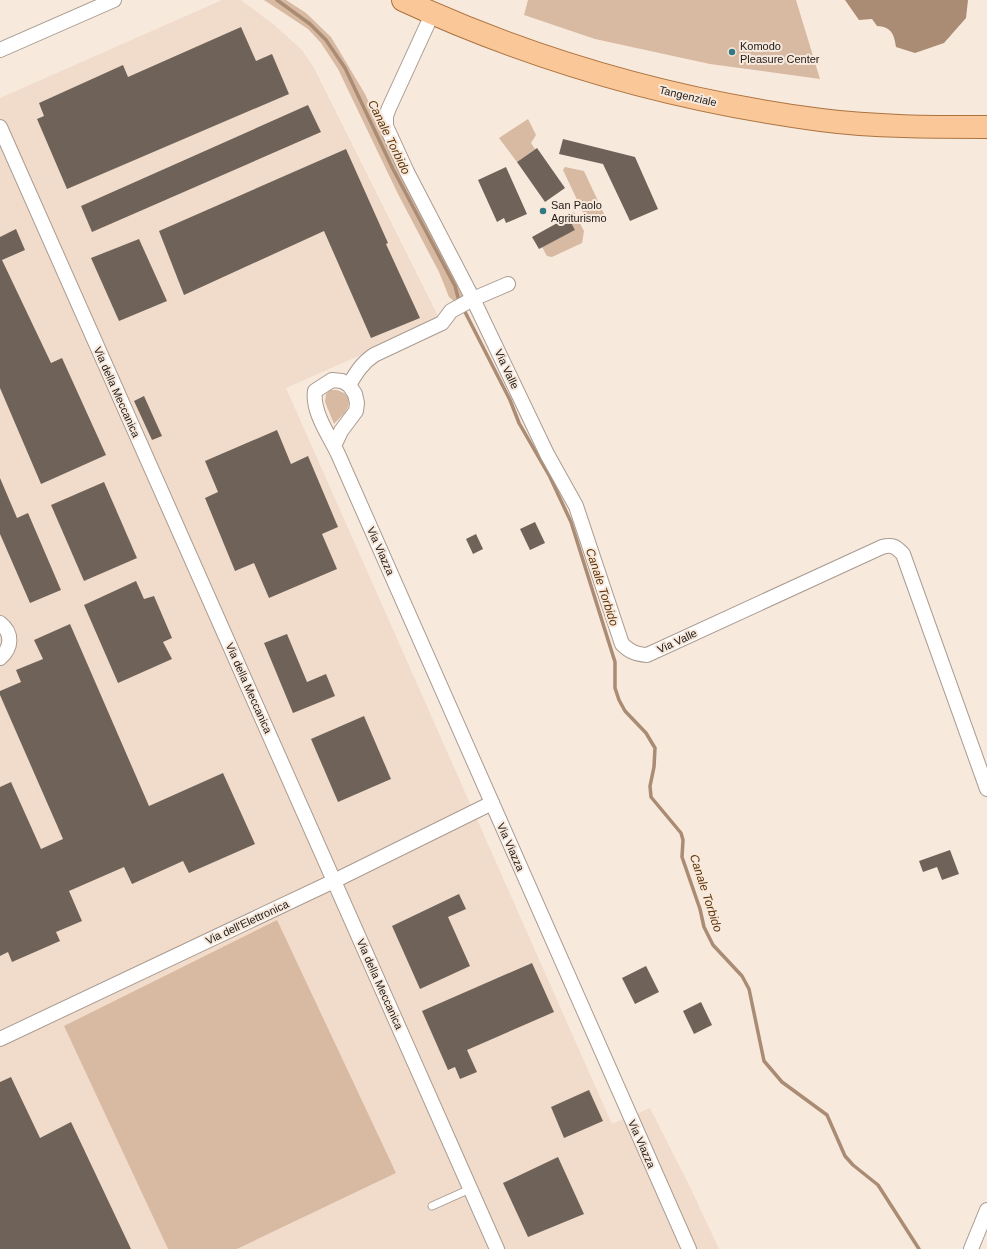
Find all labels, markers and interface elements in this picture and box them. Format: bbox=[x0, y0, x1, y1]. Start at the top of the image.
place label: Komodo Pleasure Center bbox=[740, 40, 820, 65]
marker: Komodo Pleasure Center bbox=[727, 47, 737, 57]
street label: Tangenziale bbox=[658, 84, 718, 108]
water label: Canale Torbido bbox=[365, 98, 413, 177]
place label: San Paolo Agriturismo bbox=[551, 199, 607, 224]
marker: San Paolo Agriturismo bbox=[538, 206, 548, 216]
street label: Via della Meccanica bbox=[92, 345, 143, 440]
street label: Via Valle bbox=[493, 347, 521, 391]
street label: Via Viazza bbox=[365, 525, 397, 578]
water label: Canale Torbido bbox=[583, 546, 621, 628]
street label: Via Valle bbox=[655, 627, 699, 655]
street label: Via della Meccanica bbox=[224, 641, 275, 736]
street label: Via Viazza bbox=[495, 821, 527, 874]
water label: Canale Torbido bbox=[687, 852, 725, 934]
street label: Via dell'Elettronica bbox=[204, 897, 291, 946]
street label: Via della Meccanica bbox=[355, 937, 406, 1032]
street label: Via Viazza bbox=[626, 1118, 658, 1171]

